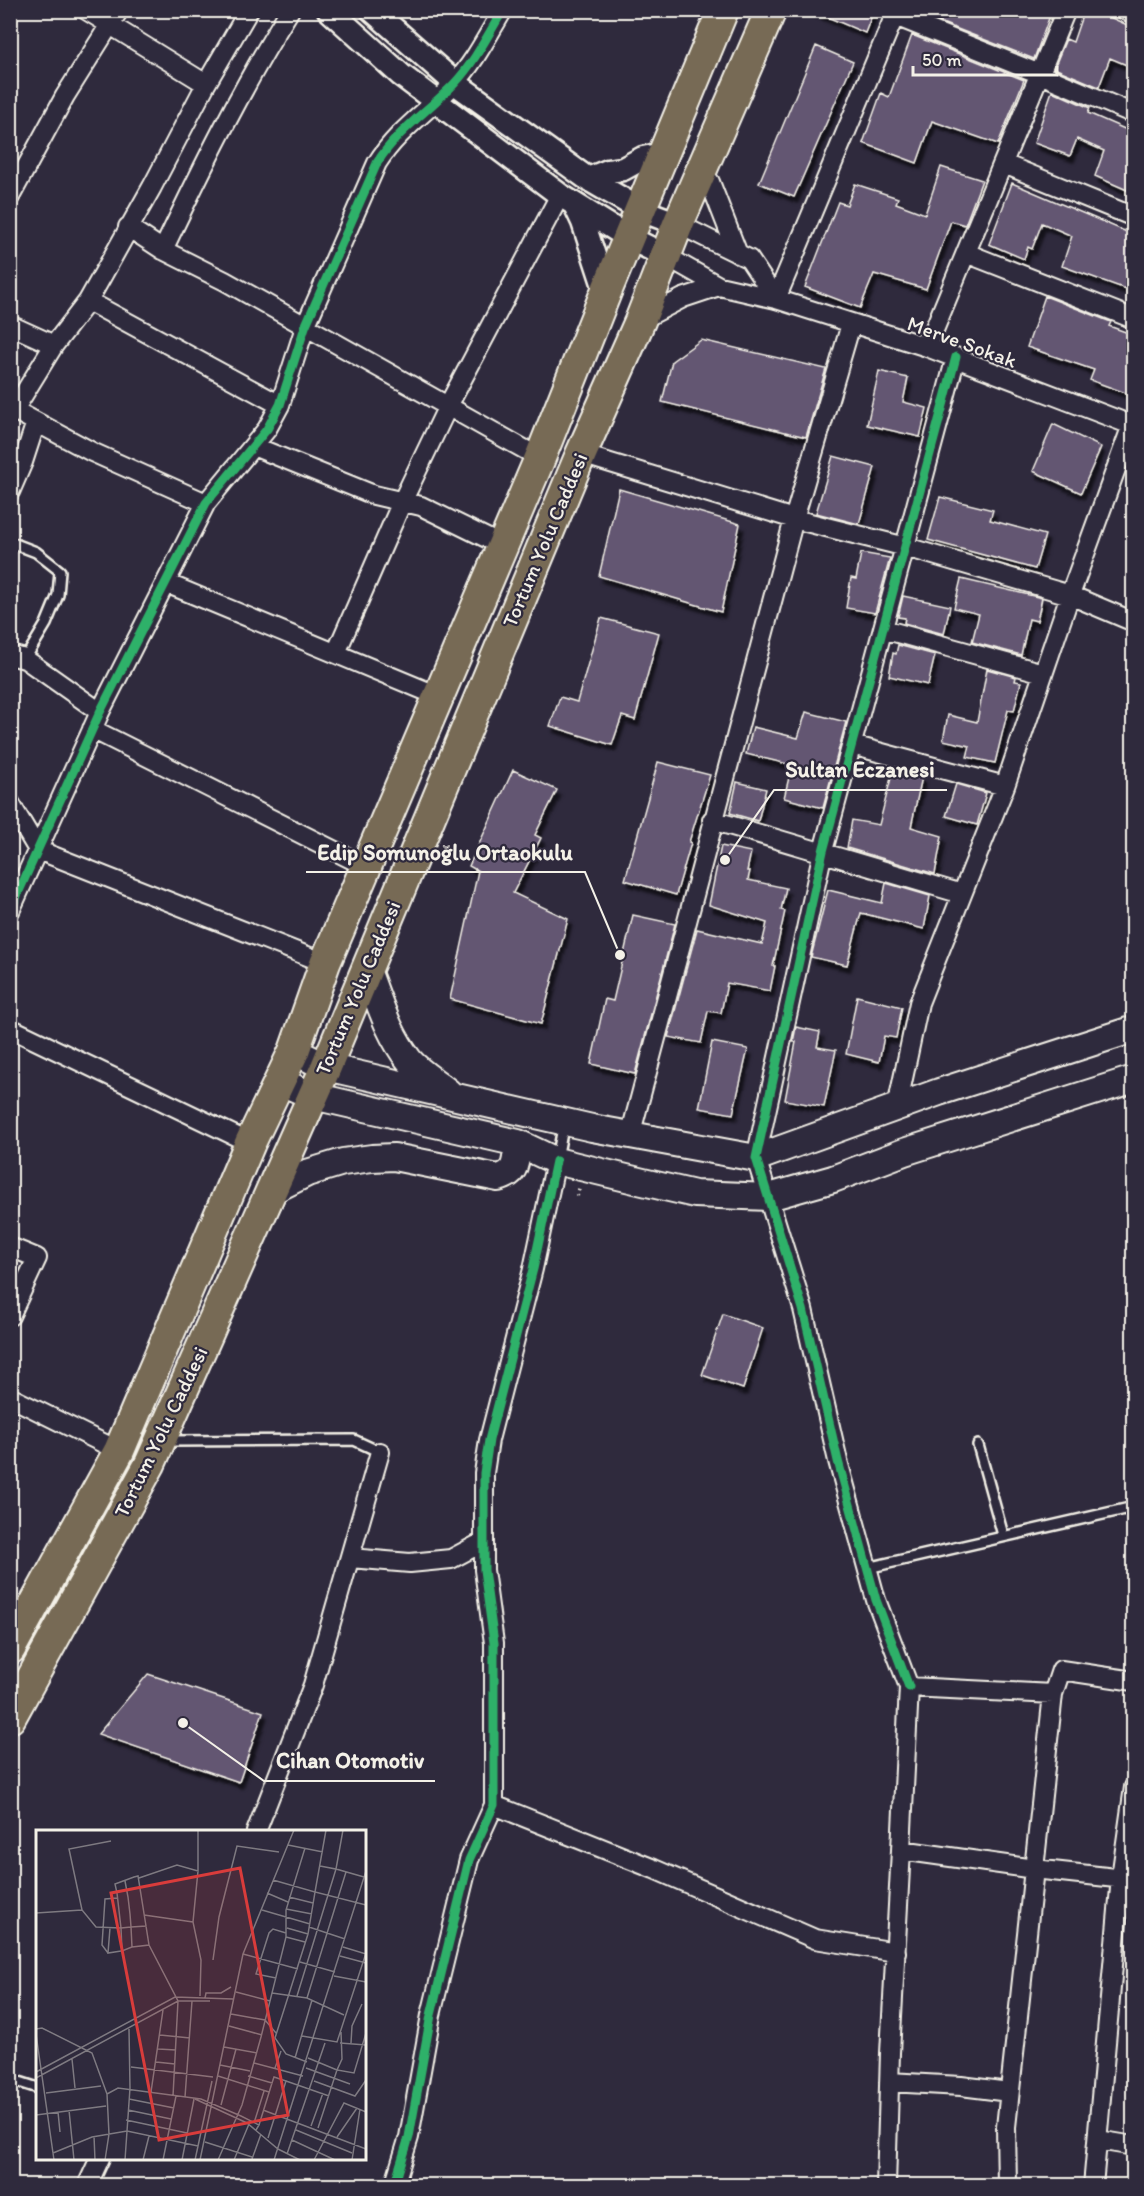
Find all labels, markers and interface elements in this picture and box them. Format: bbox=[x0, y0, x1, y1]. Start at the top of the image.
scale bar bbox=[913, 39, 1057, 77]
text: 50 m bbox=[922, 49, 962, 71]
street label: Merve Sokak bbox=[904, 310, 1020, 373]
street label: Tortum Yolu Caddesi bbox=[497, 449, 593, 631]
callout: Sultan Eczanesi bbox=[774, 750, 947, 790]
text: Sultan Eczanesi bbox=[785, 756, 935, 783]
callout: Edip Somunoğlu Ortaokulu bbox=[306, 832, 585, 872]
text: Edip Somunoğlu Ortaokulu bbox=[317, 839, 573, 866]
street label: Tortum Yolu Caddesi bbox=[310, 897, 406, 1079]
street label: Tortum Yolu Caddesi bbox=[108, 1342, 213, 1521]
callout: Cihan Otomotiv bbox=[264, 1741, 435, 1781]
text: Cihan Otomotiv bbox=[276, 1747, 425, 1774]
inset map bbox=[36, 1830, 366, 2160]

